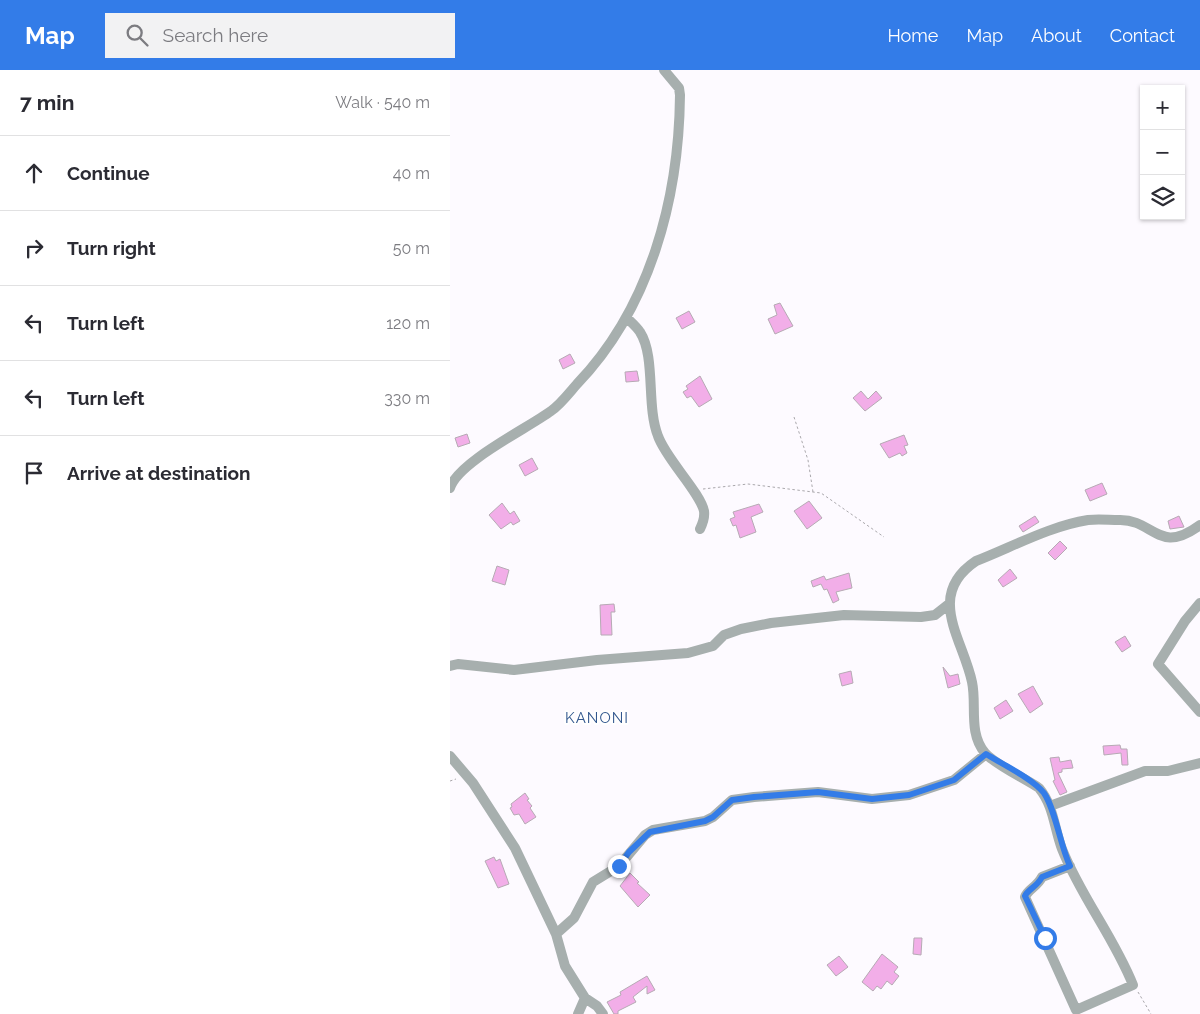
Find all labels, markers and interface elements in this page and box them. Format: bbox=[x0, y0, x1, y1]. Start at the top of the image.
search box bbox=[105, 13, 455, 58]
text: Map bbox=[25, 21, 75, 50]
icon: search bbox=[123, 21, 151, 49]
text: Search here bbox=[163, 24, 268, 46]
text: Home bbox=[887, 25, 938, 46]
text: Map bbox=[966, 25, 1003, 46]
text: About bbox=[1031, 25, 1082, 46]
text: Contact bbox=[1110, 25, 1175, 46]
map controls bbox=[1140, 85, 1185, 220]
button: + bbox=[1140, 85, 1185, 130]
text: 7 min bbox=[20, 90, 74, 115]
text: Walk · 540 m bbox=[335, 93, 430, 112]
button: − bbox=[1140, 130, 1185, 175]
icon: ahead bbox=[20, 159, 48, 187]
text: Continue bbox=[67, 162, 150, 184]
text: 40 m bbox=[393, 164, 430, 183]
button: layers bbox=[1140, 175, 1185, 220]
icon: right bbox=[20, 234, 48, 262]
text: Turn right bbox=[67, 237, 156, 259]
text: 50 m bbox=[393, 239, 430, 258]
icon: left bbox=[20, 309, 48, 337]
text: Turn left bbox=[67, 312, 144, 334]
text: 120 m bbox=[386, 314, 430, 333]
icon: left bbox=[20, 384, 48, 412]
text: Turn left bbox=[67, 387, 144, 409]
text: 330 m bbox=[384, 389, 430, 408]
icon: arrive bbox=[20, 459, 48, 487]
text: Arrive at destination bbox=[67, 462, 251, 484]
district label: KANONI bbox=[565, 709, 629, 727]
route end bbox=[608, 855, 631, 878]
route start bbox=[1034, 927, 1057, 950]

